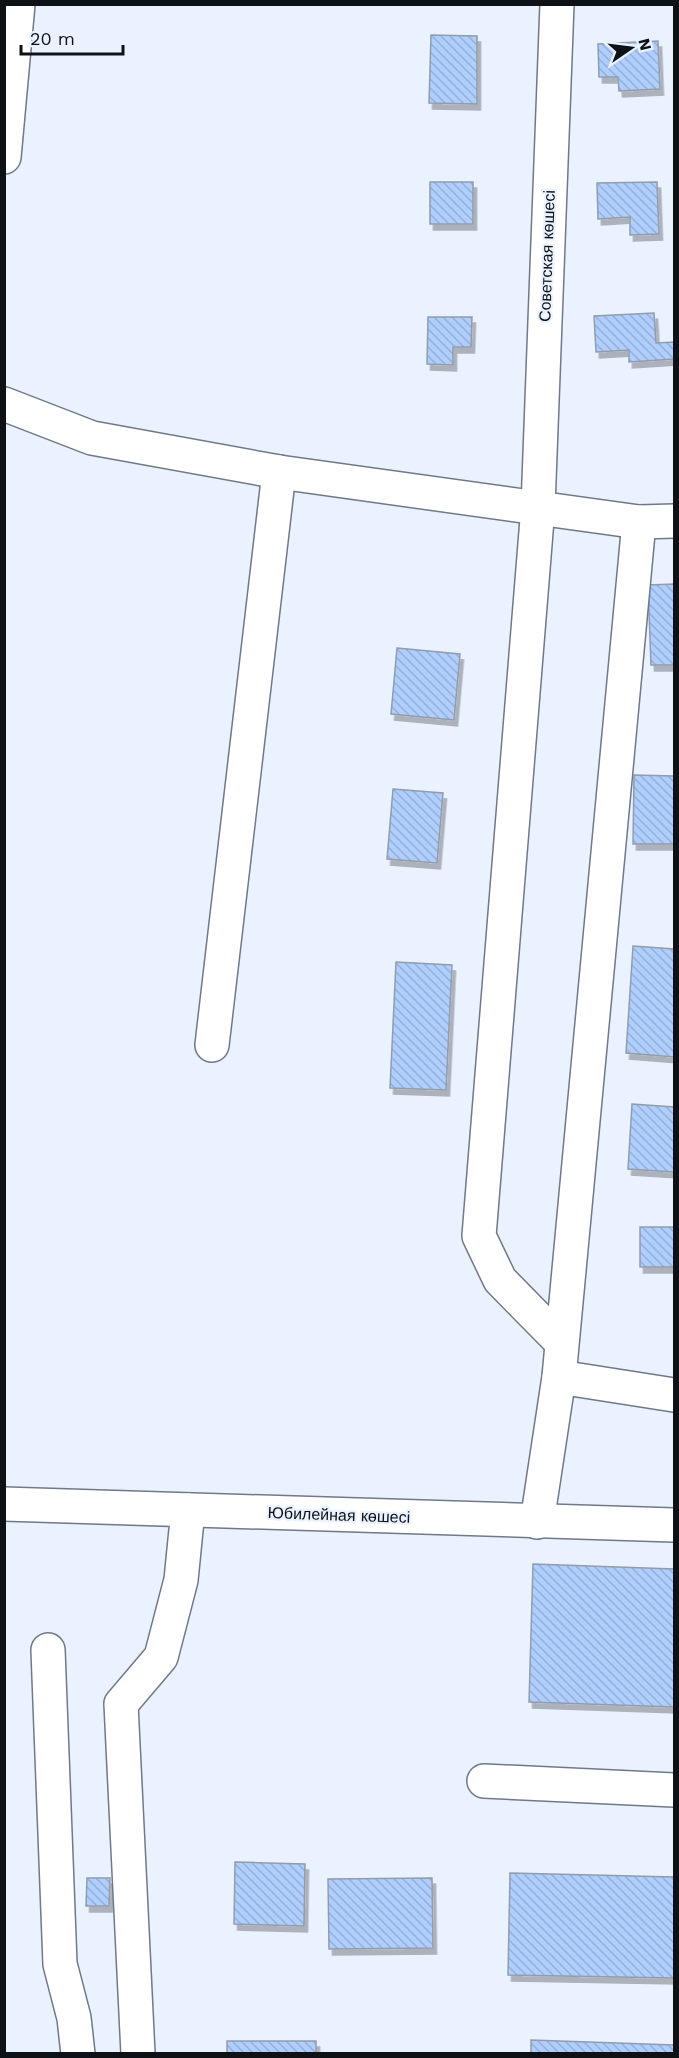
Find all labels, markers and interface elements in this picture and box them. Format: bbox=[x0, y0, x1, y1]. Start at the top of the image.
scale bar bbox=[21, 18, 123, 56]
north arrow bbox=[601, 18, 661, 78]
text: 20 m bbox=[30, 28, 75, 49]
text: N bbox=[634, 36, 656, 53]
street label: Советская көшесі bbox=[535, 190, 559, 322]
street label: Юбилейная көшесі bbox=[267, 1503, 411, 1527]

